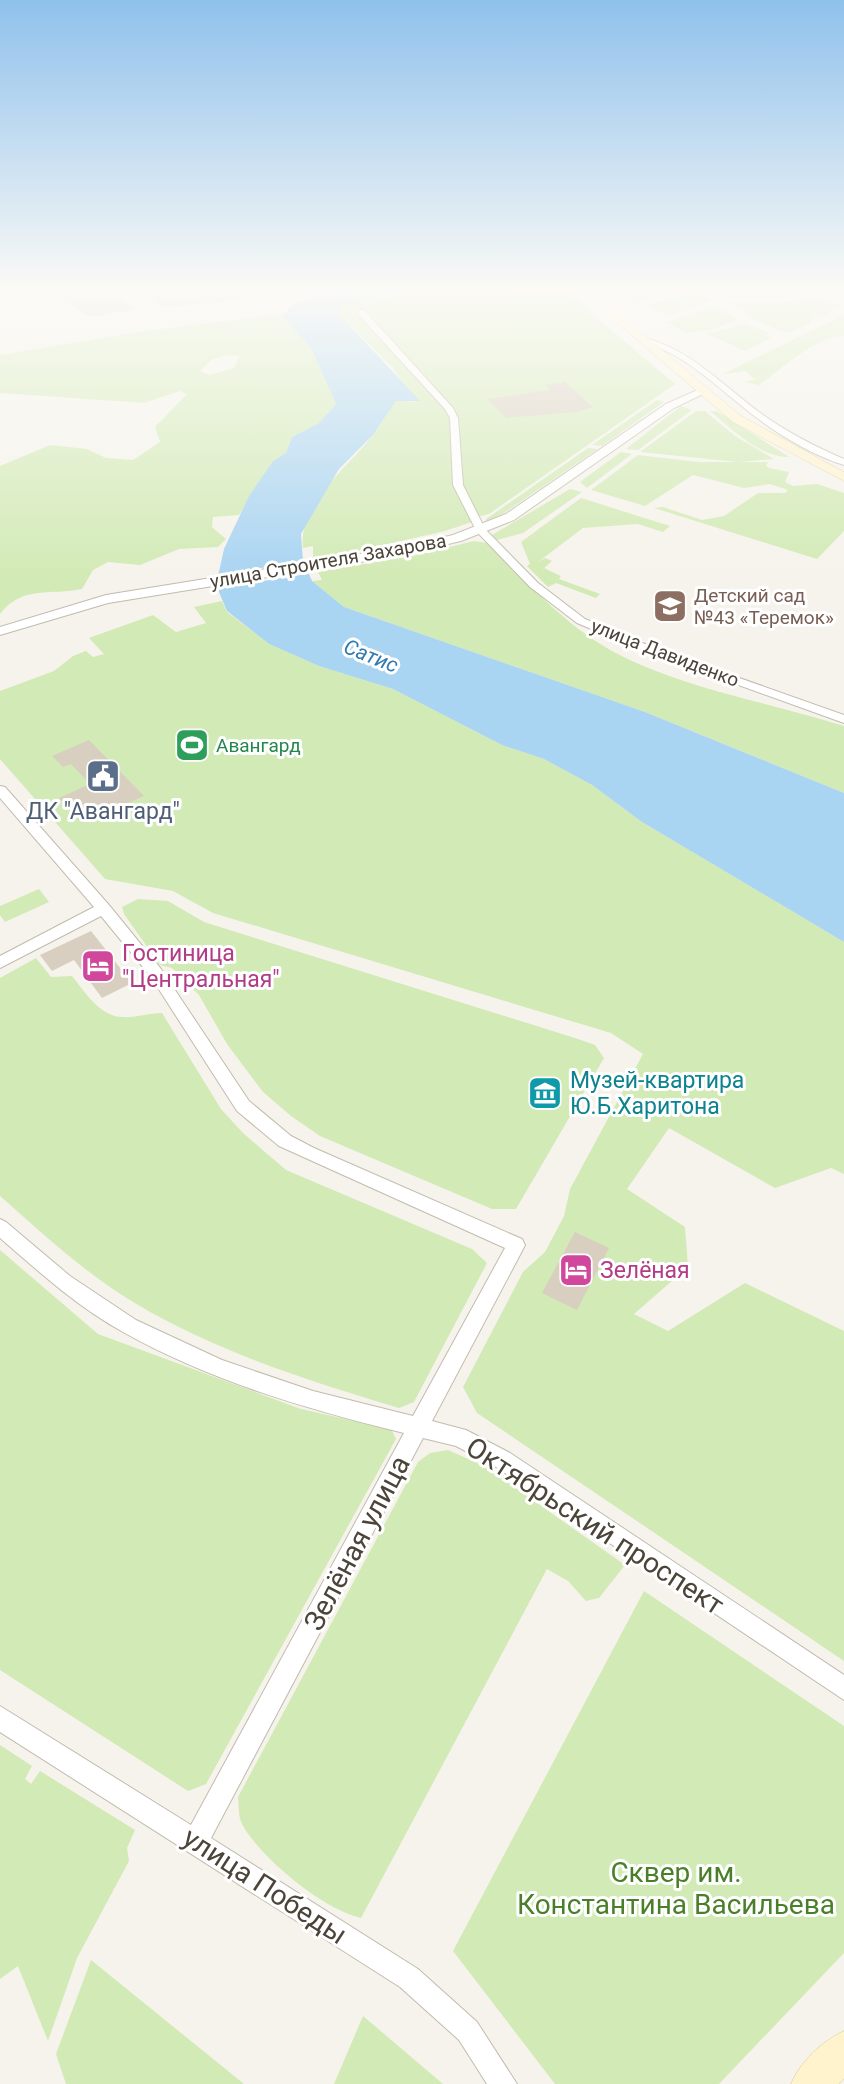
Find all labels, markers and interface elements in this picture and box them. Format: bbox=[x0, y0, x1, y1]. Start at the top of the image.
street label: улица Строителя Захарова bbox=[208, 529, 448, 593]
place label: Детский сад №43 «Теремок» bbox=[694, 584, 834, 629]
school or university icon: Детский сад №43 «Теремок» bbox=[651, 587, 689, 625]
street label: улица Давиденко bbox=[588, 614, 742, 692]
water label: Сатис bbox=[340, 634, 402, 678]
sports icon: Авангард bbox=[173, 726, 211, 764]
place label: Авангард bbox=[216, 734, 301, 757]
public building icon: ДК "Авангард" bbox=[84, 757, 122, 795]
place label: ДК "Авангард" bbox=[26, 798, 180, 825]
place label: Гостиница "Центральная" bbox=[122, 940, 280, 993]
hotel icon: Гостиница "Центральная" bbox=[79, 947, 117, 985]
place label: Музей-квартира Ю.Б.Харитона bbox=[570, 1067, 744, 1120]
museum icon: Музей-квартира Ю.Б.Харитона bbox=[526, 1074, 564, 1112]
hotel icon: Зелёная bbox=[557, 1251, 595, 1289]
place label: Зелёная bbox=[600, 1257, 690, 1284]
street label: Октябрьский проспект bbox=[460, 1430, 730, 1622]
street label: Зелёная улица bbox=[297, 1450, 417, 1636]
street label: улица Победы bbox=[177, 1821, 353, 1951]
park label: Сквер им. Константина Васильева bbox=[517, 1856, 835, 1921]

